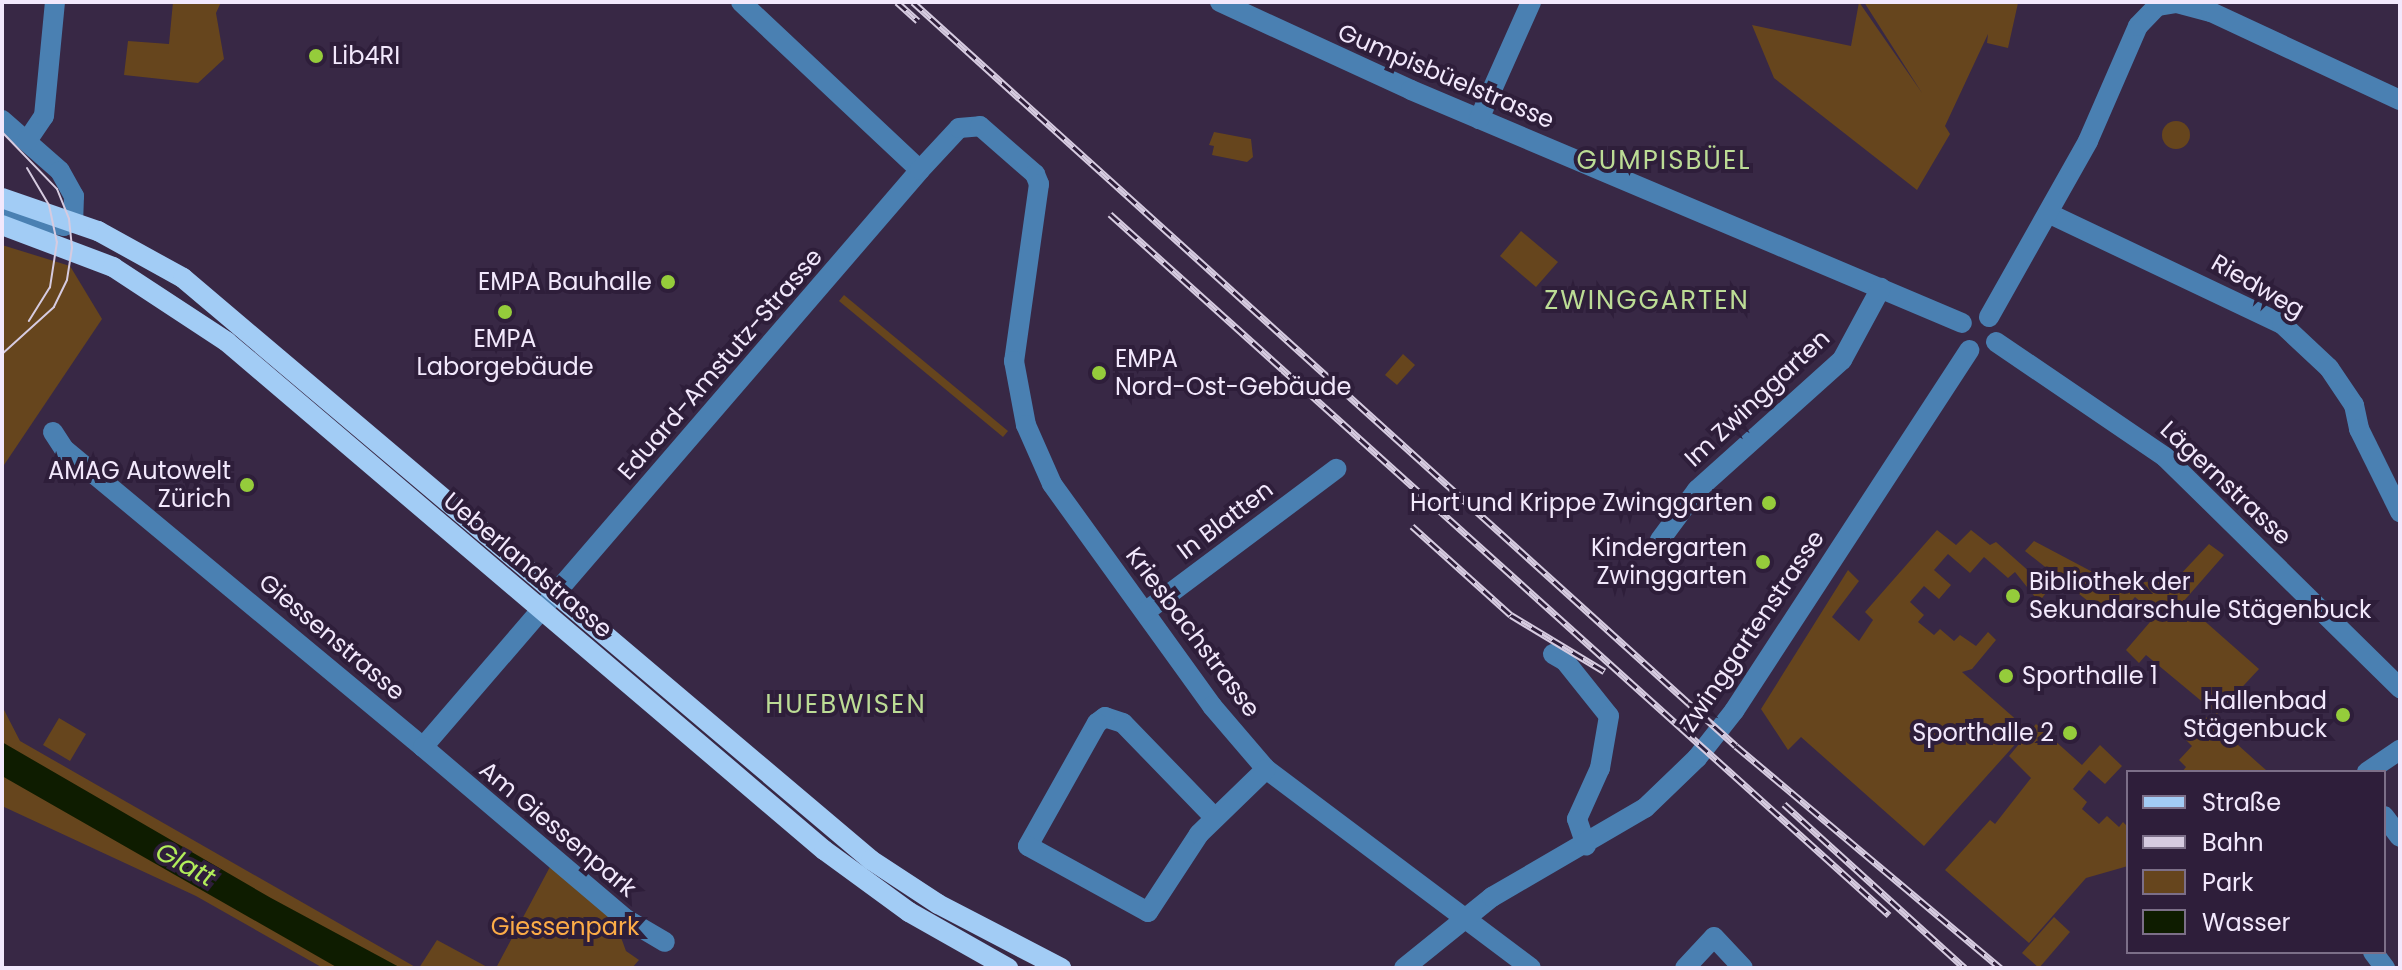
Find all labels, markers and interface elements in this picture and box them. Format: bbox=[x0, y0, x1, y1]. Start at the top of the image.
street label: Gumpisbüelstrasse bbox=[1334, 17, 1558, 135]
place label: Lib4RI bbox=[332, 42, 400, 70]
marker: Lib4RI bbox=[307, 47, 325, 65]
district label: GUMPISBÜEL bbox=[1577, 145, 1751, 177]
street label: Eduard-Amstutz-Strasse bbox=[612, 243, 828, 485]
street label: Riedweg bbox=[2206, 248, 2310, 324]
place label: EMPA Bauhalle bbox=[478, 268, 652, 296]
marker: EMPA Bauhalle bbox=[659, 273, 677, 291]
district label: ZWINGGARTEN bbox=[1544, 285, 1750, 317]
marker: EMPA Laborgebäude bbox=[496, 303, 514, 321]
street label: Im Zwinggarten bbox=[1679, 324, 1835, 472]
place label: EMPA Laborgebäude bbox=[416, 325, 594, 381]
place label: EMPA Nord-Ost-Gebäude bbox=[1115, 345, 1351, 401]
marker: EMPA Nord-Ost-Gebäude bbox=[1090, 364, 1108, 382]
street label: Lägernstrasse bbox=[2155, 415, 2297, 551]
place label: AMAG Autowelt Zürich bbox=[48, 457, 231, 513]
street label: In Blatten bbox=[1172, 475, 1278, 565]
marker: AMAG Autowelt Zürich bbox=[238, 476, 256, 494]
street label: Ueberlandstrasse bbox=[438, 486, 618, 644]
place label: Hort und Krippe Zwinggarten bbox=[1410, 489, 1753, 517]
marker: Hort und Krippe Zwinggarten bbox=[1760, 494, 1778, 512]
street label: Zwinggartenstrasse bbox=[1674, 525, 1830, 737]
place label: Kindergarten Zwinggarten bbox=[1591, 534, 1747, 590]
street label: Kriesbachstrasse bbox=[1120, 541, 1266, 723]
marker: Kindergarten Zwinggarten bbox=[1754, 553, 1772, 571]
street label: Giessenstrasse bbox=[253, 568, 411, 706]
place label: Bibliothek der Sekundarschule Stägenbuck bbox=[2029, 568, 2371, 624]
marker: Bibliothek der Sekundarschule Stägenbuck bbox=[2004, 587, 2022, 605]
place label: Sporthalle 1 bbox=[2022, 662, 2158, 690]
marker: Sporthalle 1 bbox=[1997, 667, 2015, 685]
place label: Hallenbad Stägenbuck bbox=[2183, 687, 2327, 743]
district label: HUEBWISEN bbox=[765, 689, 927, 721]
marker: Hallenbad Stägenbuck bbox=[2334, 706, 2352, 724]
place label: Sporthalle 2 bbox=[1912, 719, 2054, 747]
marker: Sporthalle 2 bbox=[2061, 724, 2079, 742]
street label: Am Giessenpark bbox=[474, 755, 642, 903]
legend bbox=[2126, 770, 2386, 954]
text: Straße bbox=[2202, 786, 2281, 819]
text: Bahn bbox=[2202, 826, 2264, 859]
water label: Glatt bbox=[150, 836, 220, 894]
text: Park bbox=[2202, 866, 2253, 899]
text: Wasser bbox=[2202, 906, 2291, 939]
park label: Giessenpark bbox=[491, 913, 639, 941]

